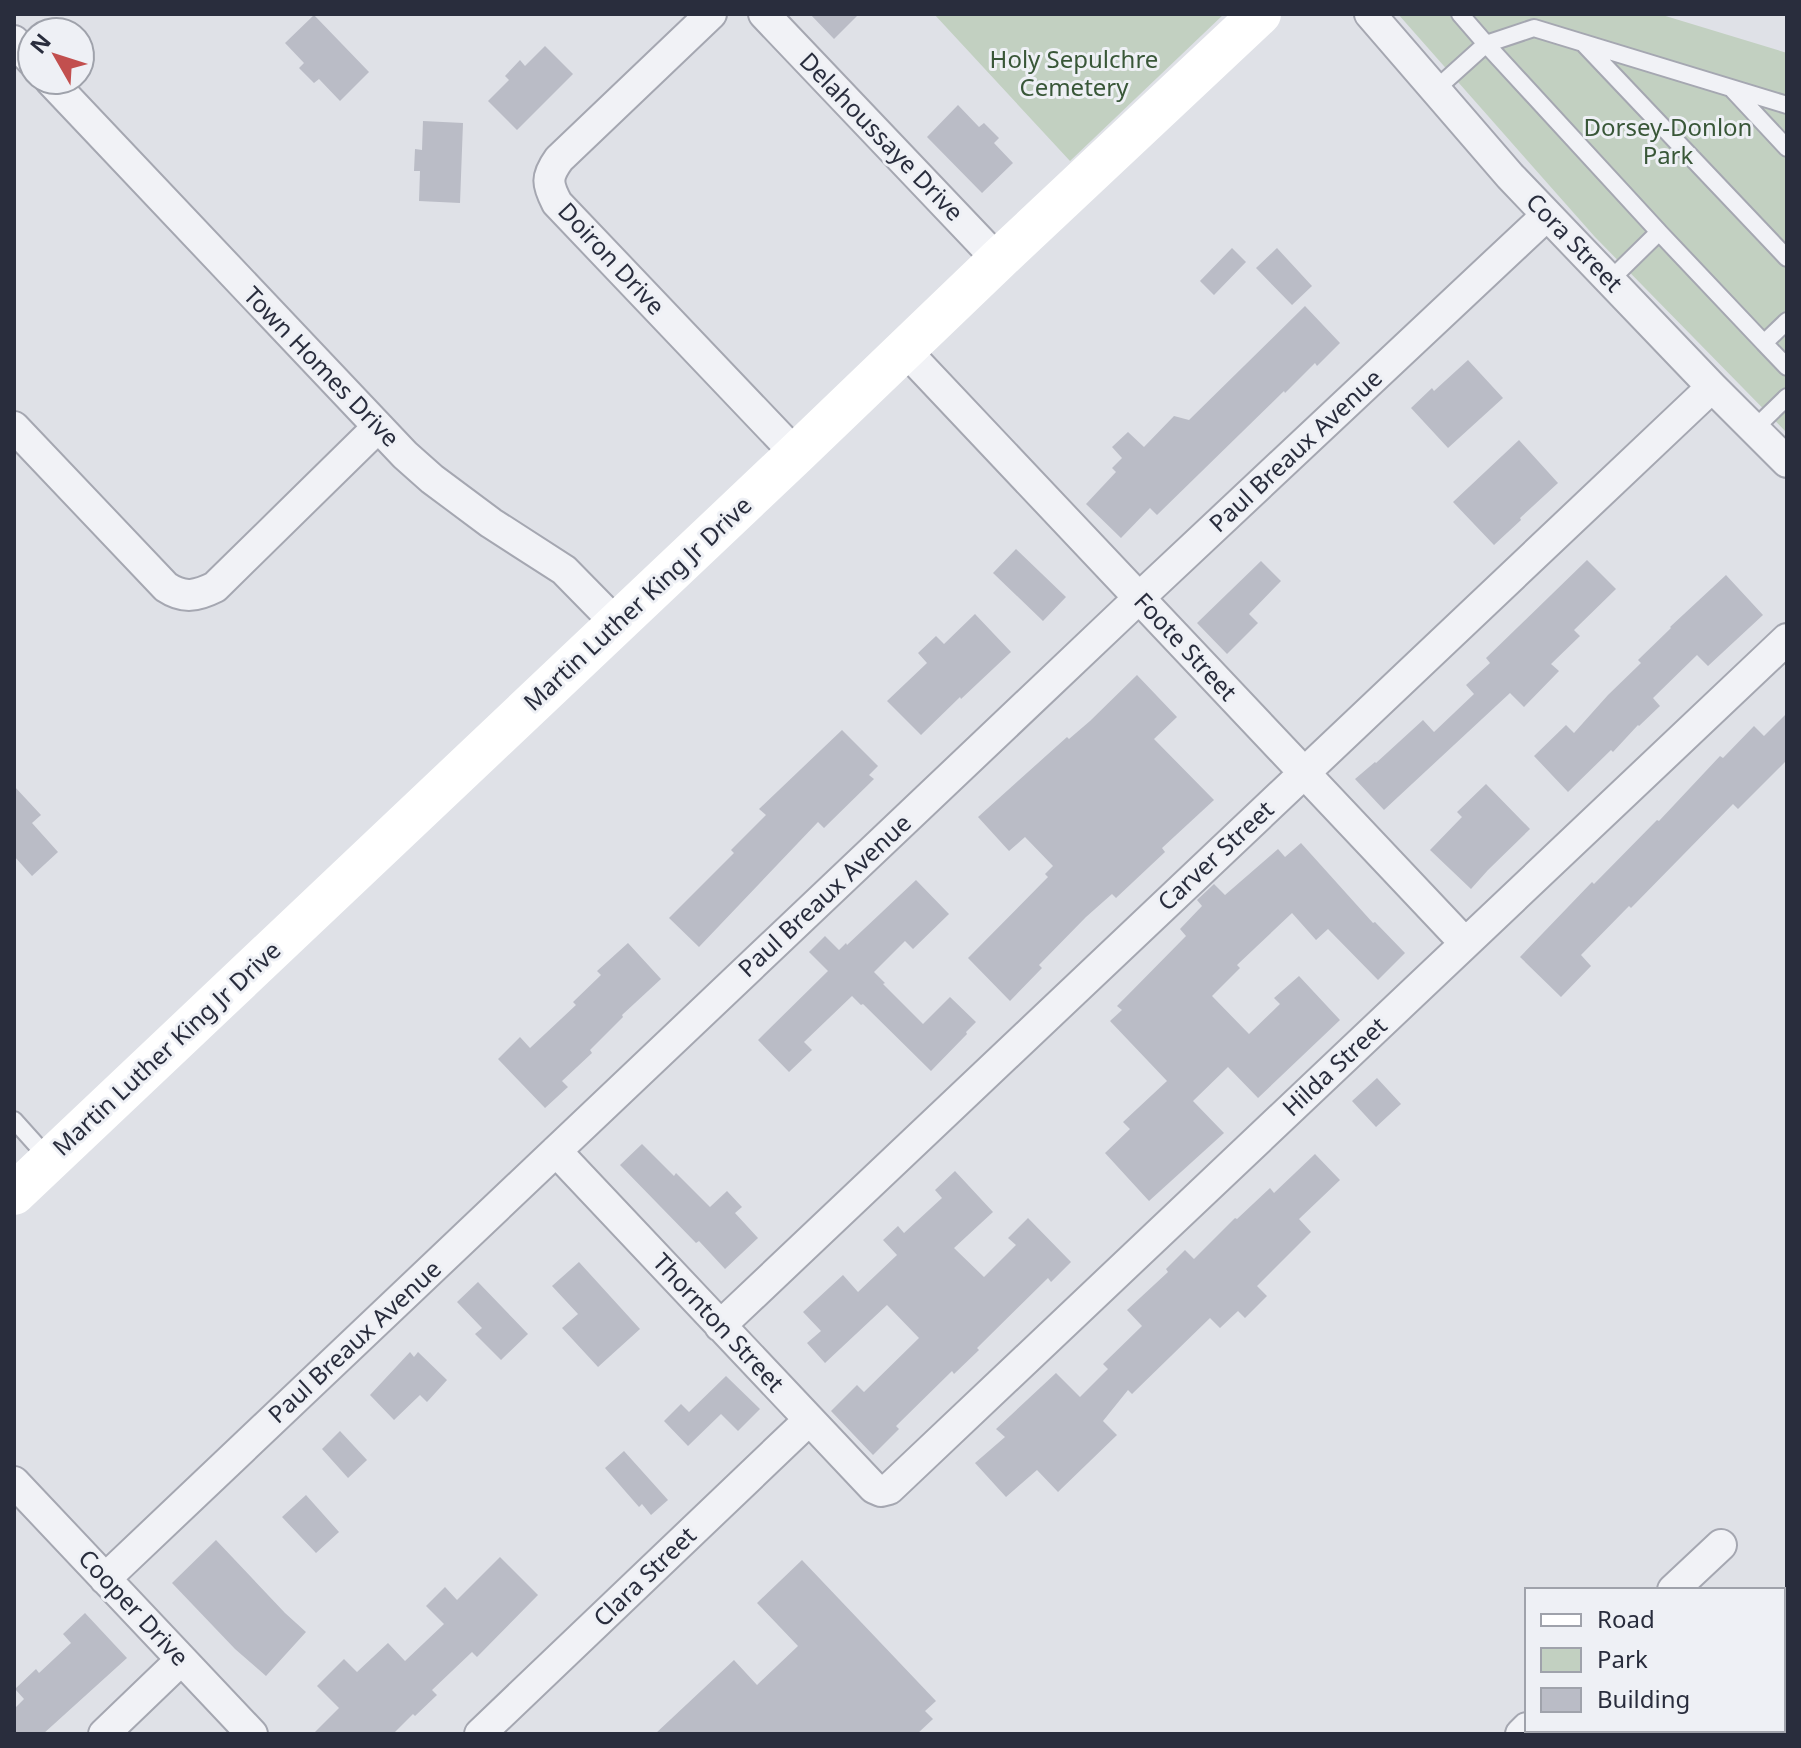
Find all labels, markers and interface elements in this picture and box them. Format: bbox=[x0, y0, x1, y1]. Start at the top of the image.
north arrow bbox=[16, 16, 96, 96]
text: N bbox=[22, 26, 57, 59]
park label: Holy Sepulchre Cemetery bbox=[990, 42, 1158, 103]
street label: Delahoussaye Drive bbox=[793, 44, 971, 228]
park label: Dorsey-Donlon Park bbox=[1584, 110, 1752, 171]
street label: Cora Street bbox=[1520, 185, 1631, 299]
street label: Doiron Drive bbox=[551, 195, 673, 321]
street label: Town Homes Drive bbox=[237, 279, 407, 453]
street label: Paul Breaux Avenue bbox=[1201, 361, 1389, 539]
street label: Martin Luther King Jr Drive bbox=[516, 488, 758, 717]
street label: Foote Street bbox=[1127, 585, 1245, 708]
street label: Carver Street bbox=[1150, 792, 1280, 917]
street label: Paul Breaux Avenue bbox=[730, 806, 918, 984]
street label: Martin Luther King Jr Drive bbox=[45, 933, 287, 1162]
street label: Hilda Street bbox=[1275, 1009, 1394, 1123]
street label: Thornton Street bbox=[646, 1245, 792, 1399]
street label: Paul Breaux Avenue bbox=[260, 1252, 448, 1430]
street label: Clara Street bbox=[585, 1518, 703, 1633]
street label: Cooper Drive bbox=[72, 1542, 197, 1672]
legend bbox=[1525, 1588, 1785, 1732]
text: Road bbox=[1597, 1602, 1655, 1635]
text: Park bbox=[1597, 1642, 1648, 1675]
text: Building bbox=[1597, 1682, 1690, 1715]

